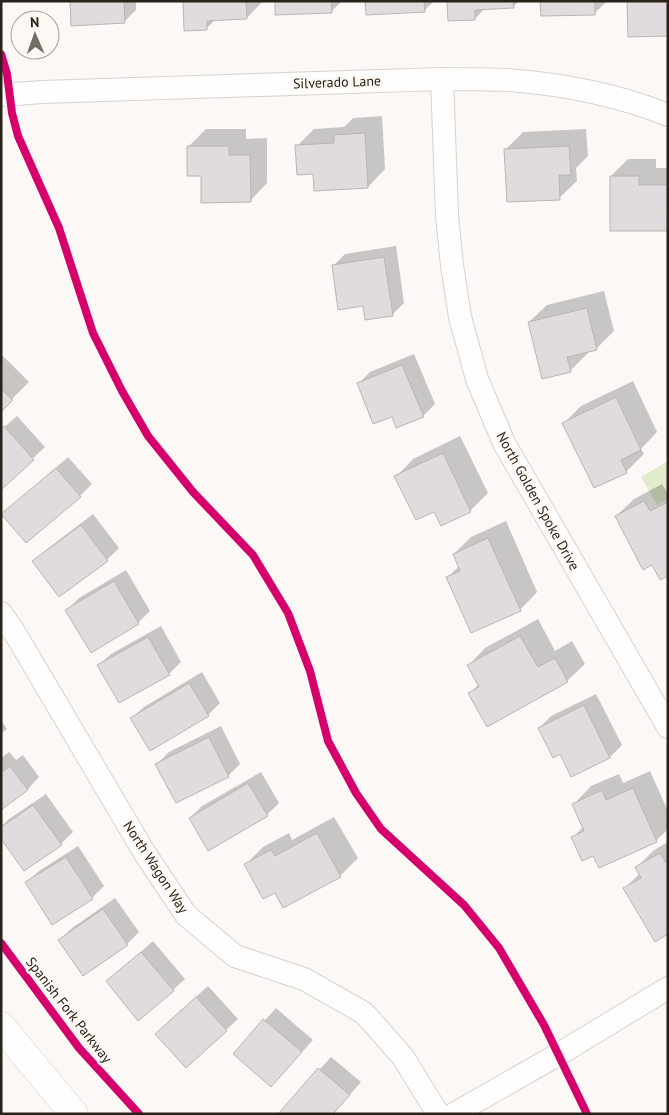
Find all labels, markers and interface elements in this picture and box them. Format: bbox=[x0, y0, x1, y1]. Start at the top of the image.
north arrow bbox=[10, 10, 60, 60]
text: N bbox=[30, 13, 39, 31]
street label: Silverado Lane bbox=[293, 71, 381, 93]
street label: North Golden Spoke Drive bbox=[492, 429, 584, 573]
street label: North Wagon Way bbox=[119, 817, 193, 917]
street label: Spanish Fork Parkway bbox=[22, 953, 116, 1067]

